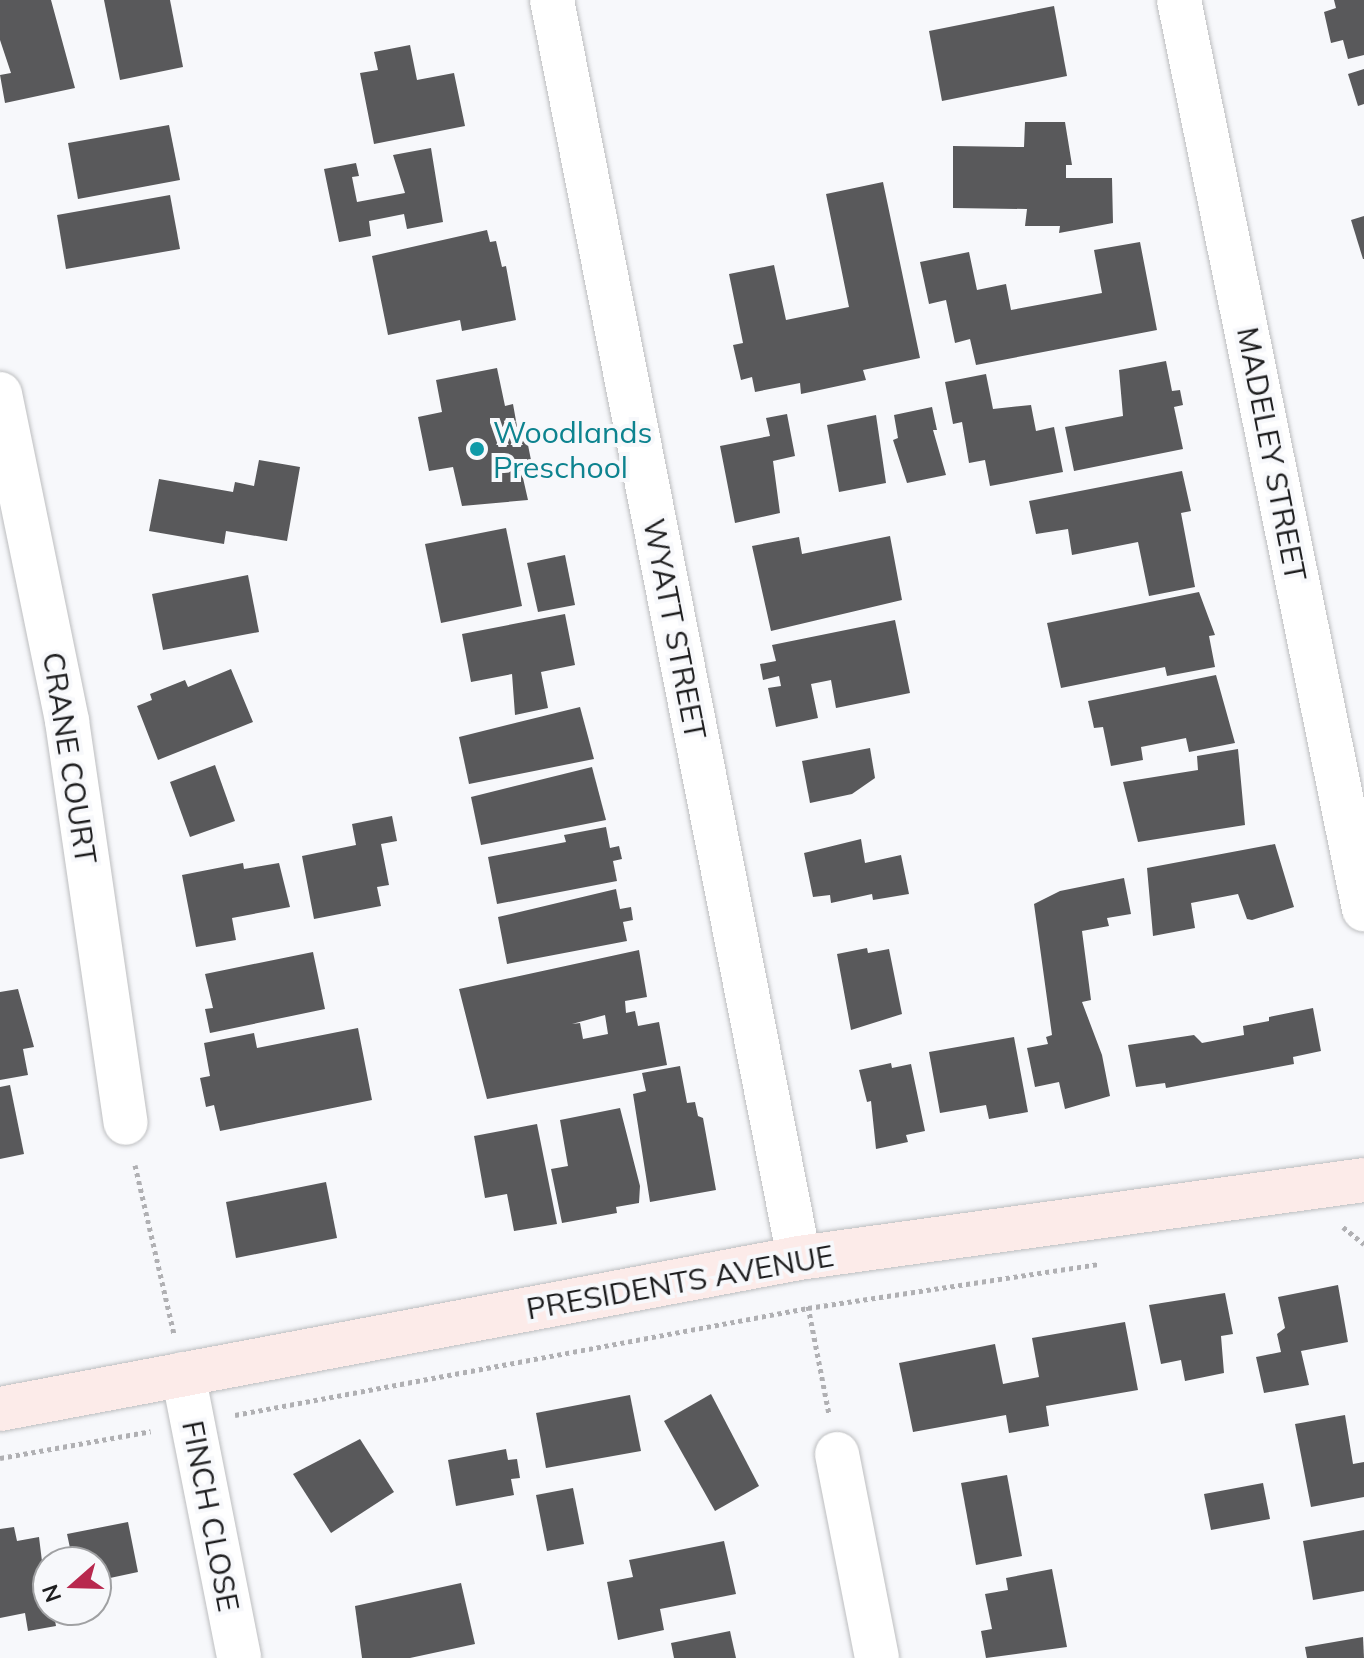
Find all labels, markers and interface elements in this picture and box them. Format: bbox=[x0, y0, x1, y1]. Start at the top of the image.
street label: MADELEY STREET bbox=[1230, 324, 1314, 584]
place label: Woodlands Preschool bbox=[493, 414, 652, 484]
marker: Woodlands Preschool bbox=[468, 440, 486, 458]
street label: WYATT STREET bbox=[636, 516, 714, 742]
street label: CRANE COURT bbox=[35, 649, 105, 867]
street label: PRESIDENTS AVENUE bbox=[524, 1237, 836, 1327]
street label: FINCH CLOSE bbox=[175, 1418, 247, 1614]
north arrow bbox=[32, 1546, 112, 1626]
text: N bbox=[35, 1581, 67, 1606]

